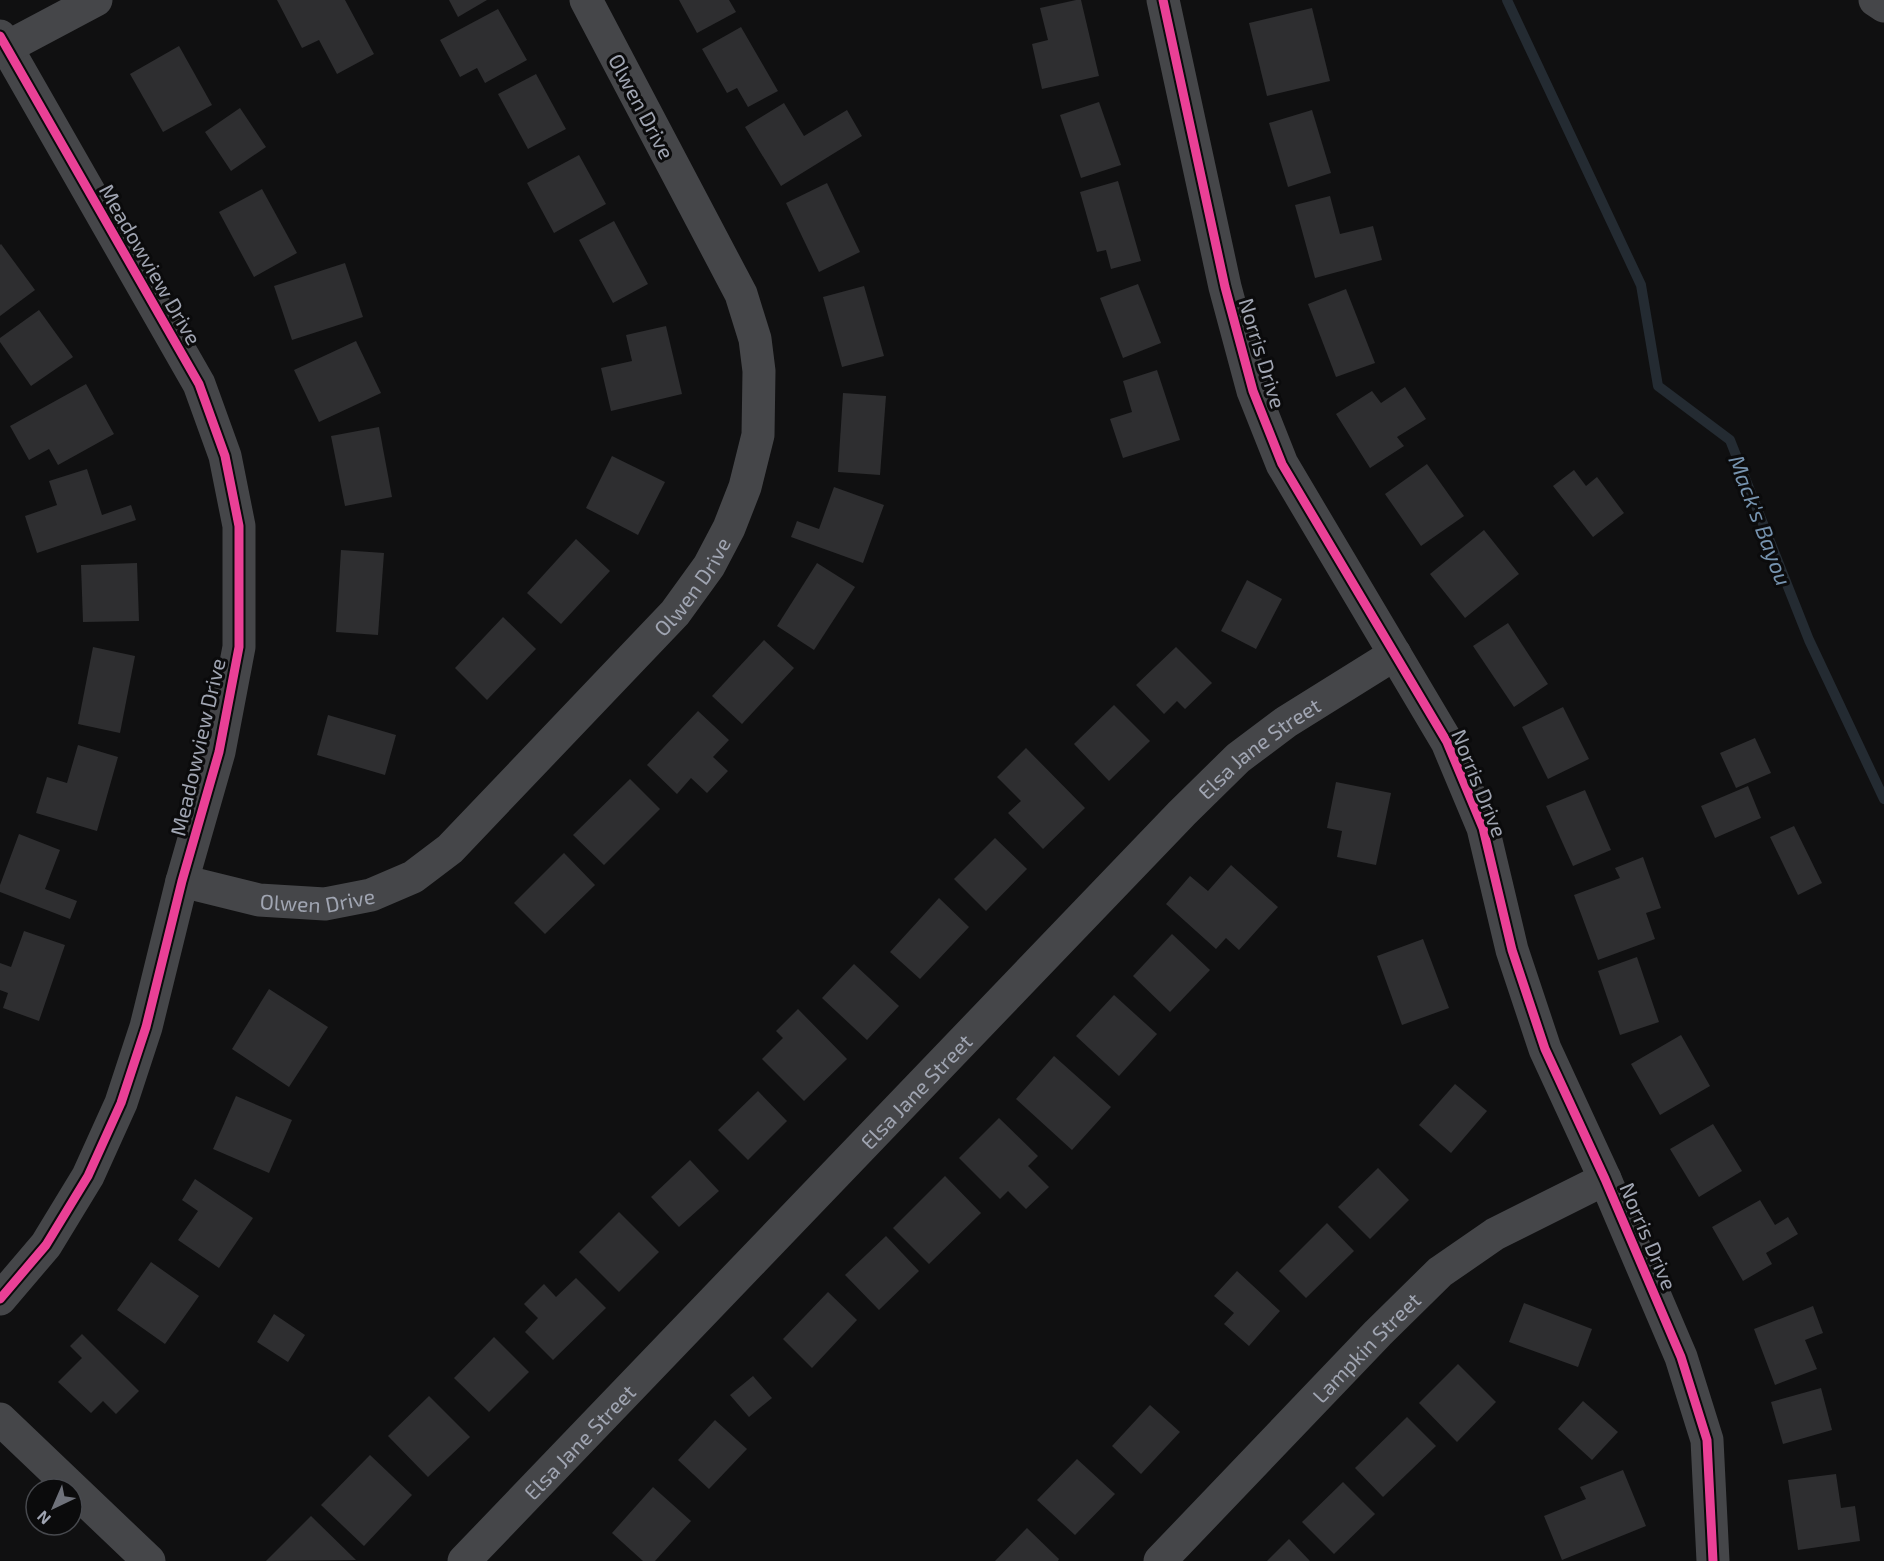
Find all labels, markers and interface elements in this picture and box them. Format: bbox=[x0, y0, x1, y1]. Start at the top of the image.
street label: Olwen Drive bbox=[604, 49, 680, 163]
street label: Meadowview Drive bbox=[95, 179, 207, 349]
street label: Norris Drive bbox=[1234, 295, 1292, 411]
water label: Mack's Bayou bbox=[1723, 451, 1798, 589]
street label: Olwen Drive bbox=[648, 533, 735, 641]
street label: Meadowview Drive bbox=[164, 656, 230, 838]
street label: Elsa Jane Street bbox=[1192, 692, 1324, 803]
street label: Norris Drive bbox=[1447, 725, 1513, 841]
street label: Olwen Drive bbox=[259, 882, 377, 916]
street label: Elsa Jane Street bbox=[855, 1028, 976, 1153]
street label: Norris Drive bbox=[1615, 1179, 1683, 1293]
street label: Lampkin Street bbox=[1306, 1286, 1425, 1407]
street label: Elsa Jane Street bbox=[518, 1379, 640, 1504]
north arrow bbox=[24, 1477, 84, 1537]
text: N bbox=[32, 1507, 54, 1529]

